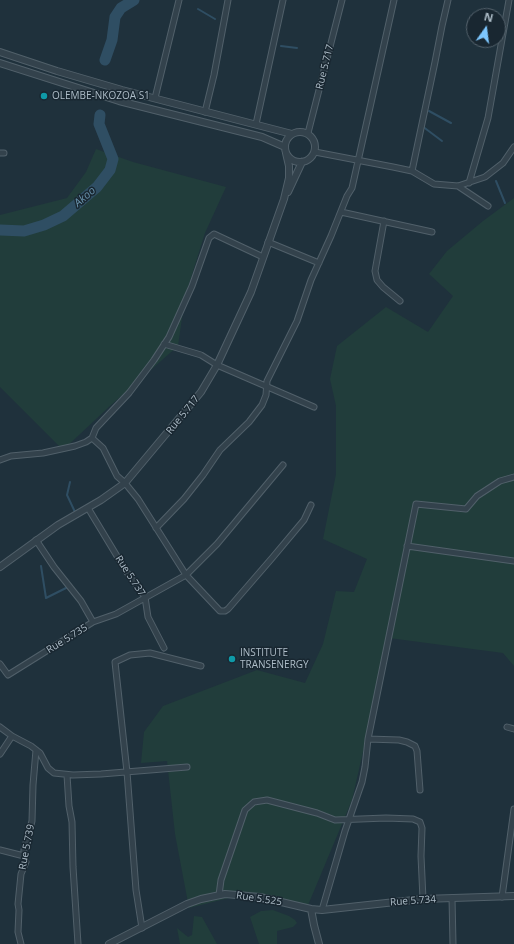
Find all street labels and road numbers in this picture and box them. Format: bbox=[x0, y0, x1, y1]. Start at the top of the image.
street label: Rue 5.717 bbox=[314, 43, 336, 91]
street label: Rue 5.717 bbox=[164, 393, 202, 437]
street label: Rue 5.737 bbox=[112, 553, 148, 599]
street label: Rue 5.735 bbox=[44, 622, 90, 656]
street label: Rue 5.739 bbox=[17, 823, 37, 871]
street label: Rue 5.525 bbox=[235, 889, 283, 909]
street label: Rue 5.734 bbox=[390, 893, 436, 909]

